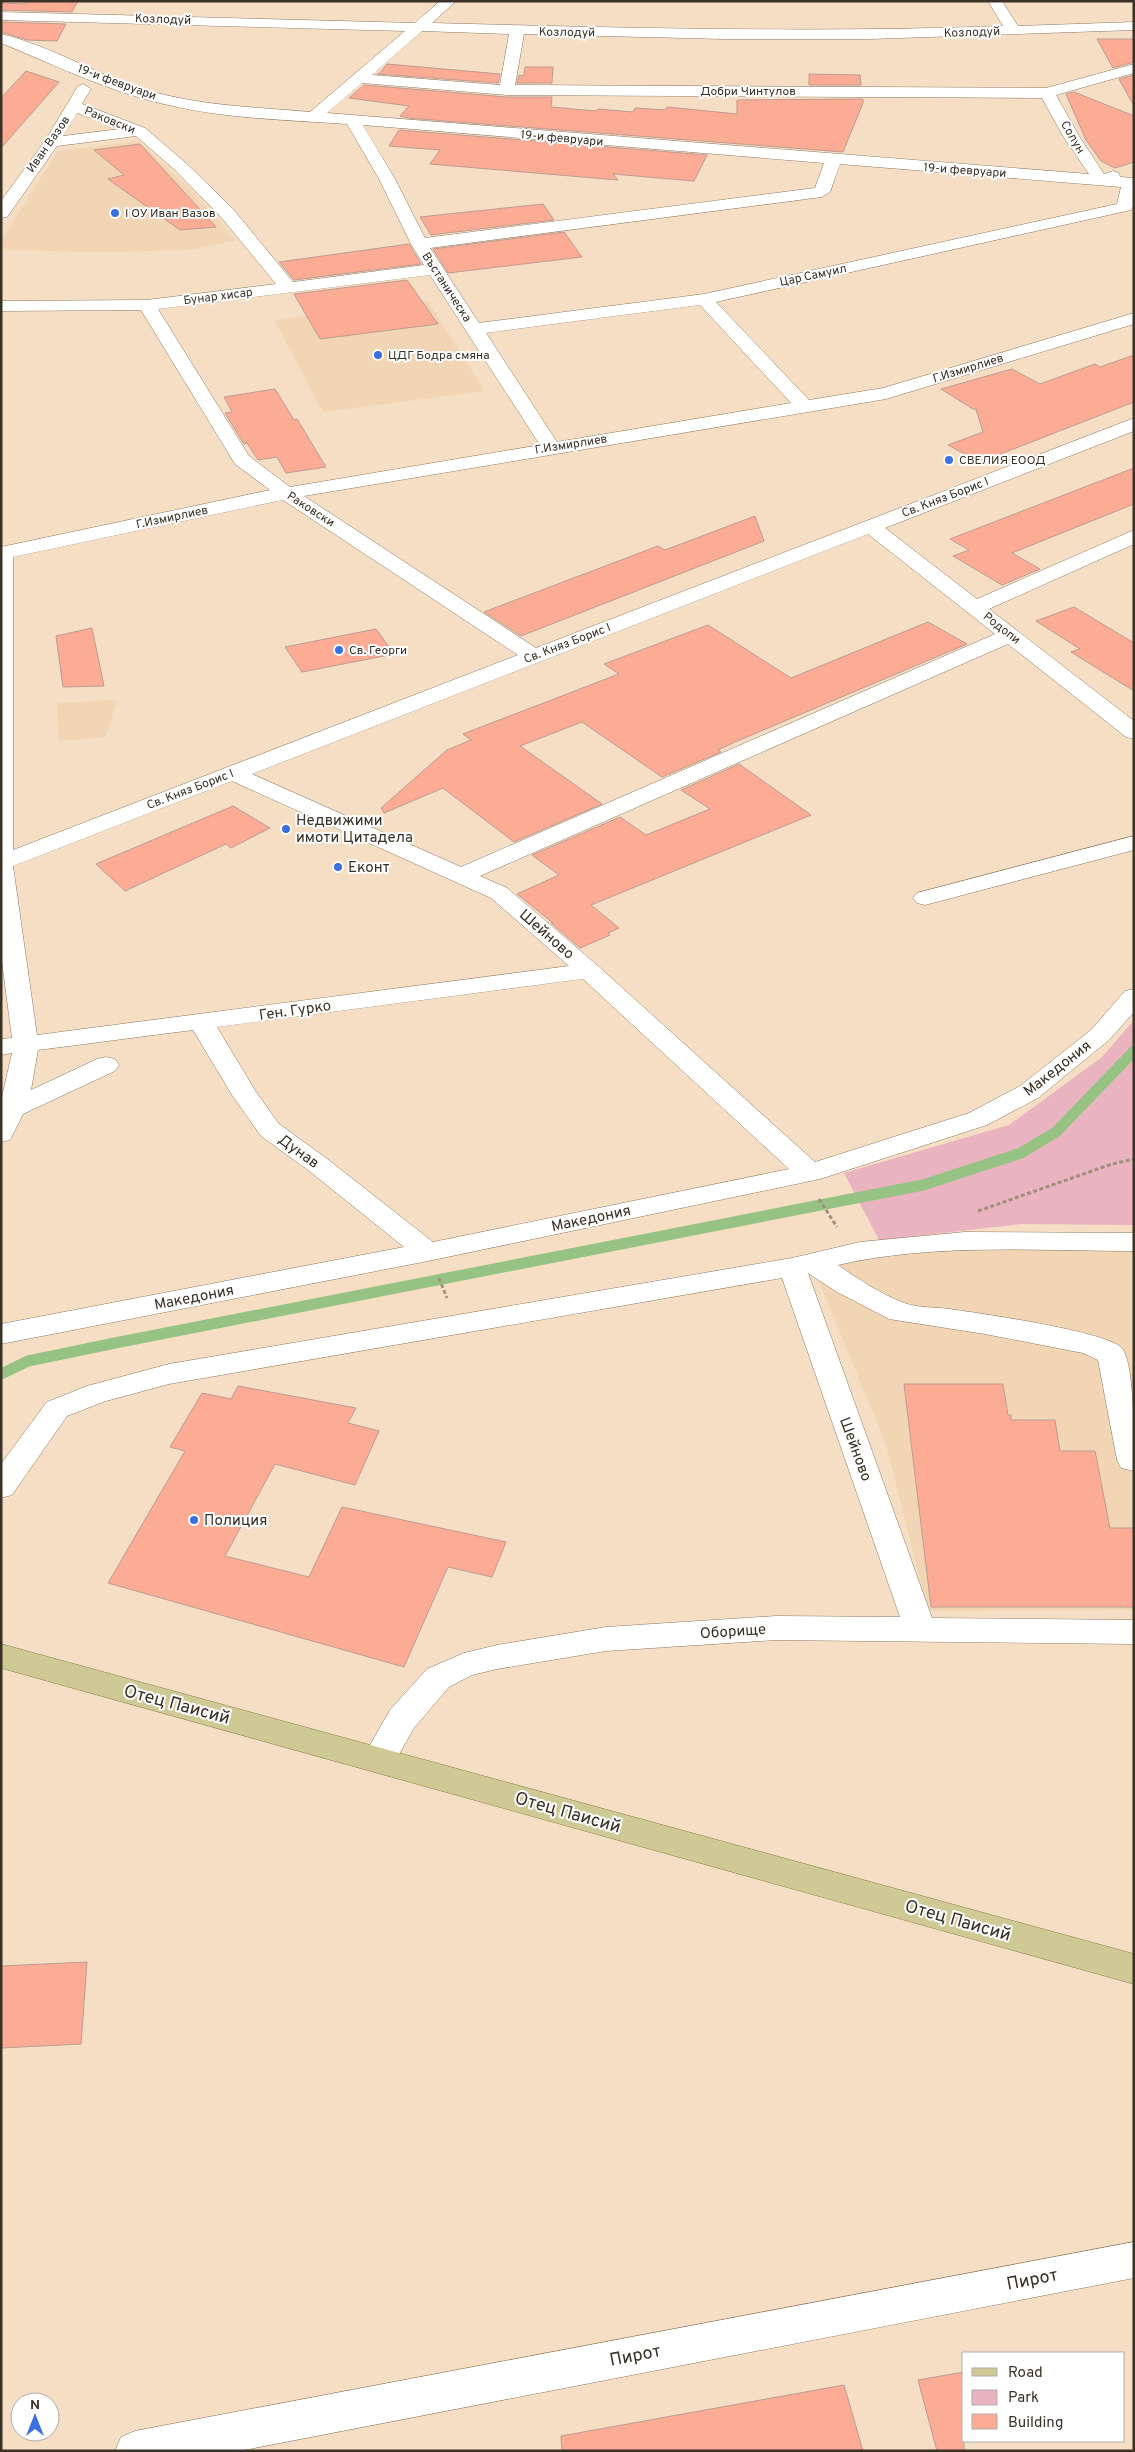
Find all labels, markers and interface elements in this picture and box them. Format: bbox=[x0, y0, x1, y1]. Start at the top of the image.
street label: Козлодуй bbox=[135, 11, 191, 29]
street label: Козлодуй bbox=[944, 24, 1000, 42]
street label: Козлодуй bbox=[539, 25, 595, 41]
street label: 19-и февруари bbox=[75, 61, 158, 105]
street label: Добри Чинтулов bbox=[700, 84, 796, 100]
street label: Раковски bbox=[82, 103, 138, 138]
street label: Иван Вазов bbox=[23, 113, 74, 176]
street label: Солун bbox=[1056, 118, 1088, 157]
street label: 19-и февруари bbox=[520, 127, 604, 151]
street label: 19-и февруари bbox=[923, 160, 1007, 182]
place label: I ОУ Иван Вазов bbox=[125, 206, 216, 222]
marker: I ОУ Иван Вазов bbox=[109, 207, 121, 219]
street label: Въстаническа bbox=[418, 249, 475, 326]
street label: Цар Самуил bbox=[778, 261, 848, 291]
street label: Бунар хисар bbox=[183, 285, 254, 309]
place label: ЦДГ Бодра смяна bbox=[388, 348, 489, 364]
marker: ЦДГ Бодра смяна bbox=[372, 349, 384, 361]
street label: Г.Измирлиев bbox=[931, 351, 1006, 387]
street label: Г.Измирлиев bbox=[534, 431, 608, 459]
place label: СВЕЛИЯ ЕООД bbox=[959, 453, 1046, 469]
marker: СВЕЛИЯ ЕООД bbox=[943, 454, 955, 466]
street label: Св. Княз Борис I bbox=[900, 474, 991, 522]
street label: Раковски bbox=[283, 488, 337, 531]
street label: Г.Измирлиев bbox=[135, 503, 210, 533]
street label: Родопи bbox=[979, 609, 1023, 648]
street label: Св. Княз Борис I bbox=[522, 620, 613, 668]
place label: Св. Георги bbox=[349, 643, 407, 659]
marker: Св. Георги bbox=[333, 644, 345, 656]
street label: Св. Княз Борис I bbox=[145, 766, 236, 814]
place label: Недвижими имоти Цитадела bbox=[296, 812, 413, 848]
marker: Недвижими имоти Цитадела bbox=[280, 823, 292, 835]
place label: Еконт bbox=[348, 859, 390, 878]
marker: Еконт bbox=[332, 861, 344, 873]
street label: Шейново bbox=[514, 906, 578, 964]
street label: Ген. Гурко bbox=[258, 997, 332, 1026]
street label: Македония bbox=[1020, 1037, 1096, 1102]
street label: Дунав bbox=[274, 1131, 322, 1173]
street label: Македония bbox=[550, 1202, 633, 1237]
street label: Македония bbox=[153, 1281, 236, 1315]
street label: Шейново bbox=[834, 1415, 875, 1484]
place label: Полиция bbox=[204, 1512, 267, 1531]
marker: Полиция bbox=[188, 1514, 200, 1526]
street label: Оборище bbox=[699, 1621, 767, 1644]
street label: Отец Паисий bbox=[121, 1680, 232, 1731]
street label: Отец Паисий bbox=[512, 1787, 623, 1840]
street label: Отец Паисий bbox=[902, 1895, 1013, 1948]
street label: Пирот bbox=[1005, 2264, 1060, 2297]
street label: Пирот bbox=[608, 2340, 663, 2373]
legend bbox=[962, 2352, 1125, 2442]
text: Road bbox=[1008, 2364, 1043, 2383]
text: Park bbox=[1008, 2389, 1039, 2408]
north arrow bbox=[10, 2392, 60, 2442]
text: N bbox=[30, 2397, 40, 2414]
text: Building bbox=[1008, 2414, 1063, 2433]

